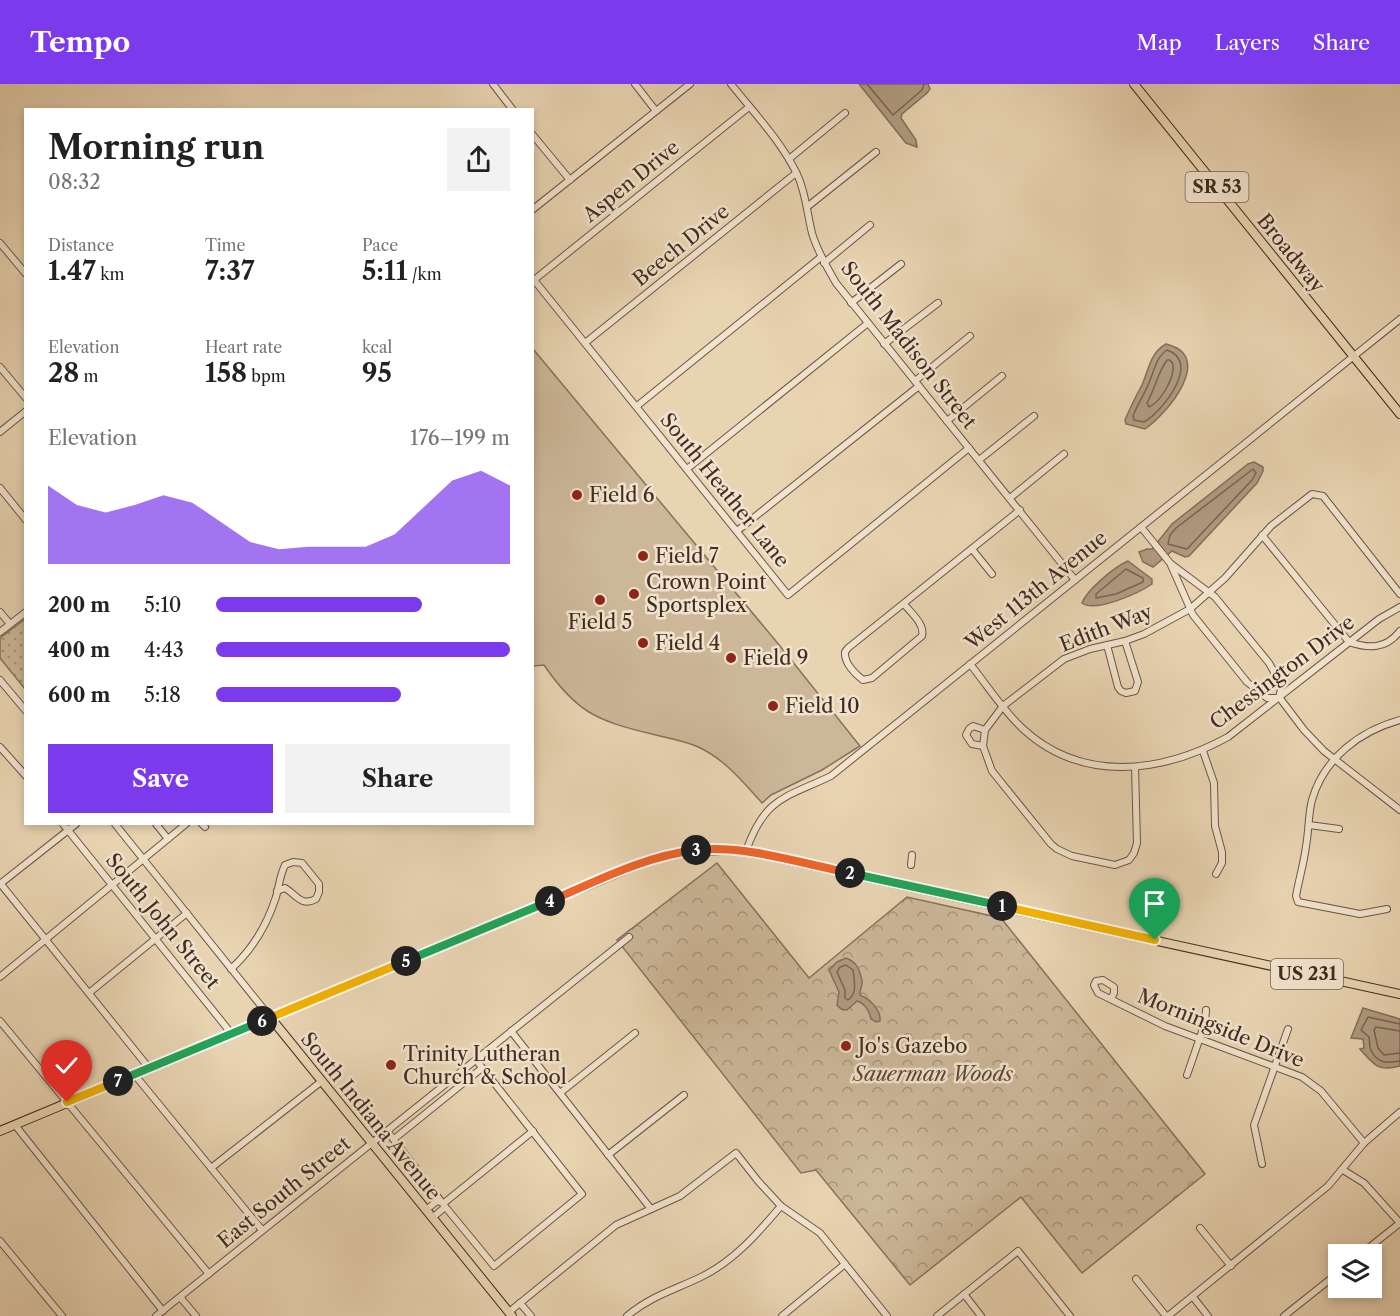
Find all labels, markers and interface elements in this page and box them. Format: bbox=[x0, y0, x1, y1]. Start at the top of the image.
text: Tempo bbox=[30, 25, 130, 59]
text: Map bbox=[1137, 30, 1182, 55]
text: Layers bbox=[1215, 30, 1280, 55]
text: Share bbox=[1313, 30, 1370, 55]
text: Morning run bbox=[48, 127, 264, 168]
button: share bbox=[447, 128, 510, 191]
street label: Aspen Drive bbox=[577, 135, 684, 228]
text: 08:32 bbox=[48, 170, 101, 194]
road number: SR 53 bbox=[1186, 172, 1248, 202]
street label: Beech Drive bbox=[628, 199, 734, 291]
street label: Broadway bbox=[1252, 209, 1330, 298]
text: Distance bbox=[48, 235, 114, 255]
text: Time bbox=[205, 235, 245, 255]
text: Pace bbox=[362, 235, 398, 255]
text: 1.47 bbox=[48, 255, 96, 287]
text: 7:37 bbox=[205, 255, 255, 287]
text: 5:11 bbox=[362, 255, 407, 287]
street label: South Madison Street bbox=[836, 257, 982, 433]
text: km bbox=[96, 264, 124, 284]
text: /km bbox=[407, 264, 442, 284]
text: Elevation bbox=[48, 337, 119, 357]
text: Heart rate bbox=[205, 337, 282, 357]
text: kcal bbox=[362, 337, 392, 357]
text: 28 bbox=[48, 357, 79, 389]
text: 158 bbox=[205, 357, 247, 389]
text: 95 bbox=[362, 357, 392, 389]
text: m bbox=[79, 366, 99, 386]
text: bpm bbox=[247, 366, 286, 386]
street label: South Heather Lane bbox=[655, 408, 795, 572]
text: Elevation bbox=[48, 426, 137, 450]
text: 176–199 m bbox=[410, 426, 510, 450]
place label: Field 6 bbox=[589, 483, 654, 507]
marker: Field 6 bbox=[570, 488, 584, 502]
street label: West 113th Avenue bbox=[960, 525, 1112, 655]
place label: Field 7 bbox=[655, 544, 719, 568]
marker: Field 7 bbox=[636, 549, 650, 563]
place label: Crown Point Sportsplex bbox=[646, 570, 766, 617]
marker: Crown Point Sportsplex bbox=[627, 587, 641, 601]
text: 200 m bbox=[48, 593, 110, 617]
text: 5:10 bbox=[144, 593, 182, 617]
marker: Field 5 bbox=[593, 593, 607, 607]
street label: Edith Way bbox=[1056, 599, 1157, 657]
place label: Field 5 bbox=[568, 610, 632, 634]
street label: Chessington Drive bbox=[1205, 610, 1359, 734]
place label: Field 4 bbox=[655, 631, 720, 655]
marker: Field 4 bbox=[636, 636, 650, 650]
text: 400 m bbox=[48, 638, 110, 662]
text: 4:43 bbox=[144, 638, 184, 662]
place label: Field 9 bbox=[743, 646, 808, 670]
marker: Field 9 bbox=[724, 651, 738, 665]
text: 600 m bbox=[48, 683, 110, 707]
text: 5:18 bbox=[144, 683, 181, 707]
place label: Field 10 bbox=[785, 694, 860, 718]
marker: Field 10 bbox=[766, 699, 780, 713]
button: Save bbox=[48, 744, 273, 813]
button: Share bbox=[285, 744, 510, 813]
pin: 3 bbox=[681, 835, 711, 865]
text: 3 bbox=[691, 840, 701, 860]
street label: South John Street bbox=[101, 848, 225, 994]
pin: 2 bbox=[835, 858, 865, 888]
text: 2 bbox=[845, 863, 855, 883]
pin bbox=[1129, 878, 1180, 940]
pin: 4 bbox=[535, 886, 565, 916]
icon: arrive bbox=[1138, 887, 1171, 920]
text: 4 bbox=[545, 891, 555, 911]
pin: 1 bbox=[987, 891, 1017, 921]
text: 1 bbox=[998, 896, 1006, 916]
pin: 5 bbox=[391, 946, 421, 976]
text: 5 bbox=[402, 951, 410, 971]
road number: US 231 bbox=[1271, 959, 1343, 989]
street label: Morningside Drive bbox=[1134, 984, 1308, 1072]
pin: 6 bbox=[247, 1006, 277, 1036]
text: 6 bbox=[257, 1011, 267, 1031]
street label: South Indiana Avenue bbox=[296, 1027, 446, 1205]
place label: Jo's Gazebo bbox=[855, 1034, 967, 1058]
marker: Jo's Gazebo bbox=[839, 1039, 853, 1053]
pin bbox=[41, 1040, 92, 1102]
place label: Trinity Lutheran Church & School bbox=[403, 1042, 567, 1089]
icon: check bbox=[50, 1049, 83, 1082]
marker: Trinity Lutheran Church & School bbox=[384, 1058, 398, 1072]
park label: Sauerman Woods bbox=[852, 1062, 1013, 1086]
pin: 7 bbox=[103, 1066, 133, 1096]
text: 7 bbox=[114, 1071, 122, 1091]
street label: East South Street bbox=[213, 1131, 355, 1253]
map controls bbox=[1328, 1244, 1382, 1298]
button: layers bbox=[1328, 1244, 1382, 1298]

